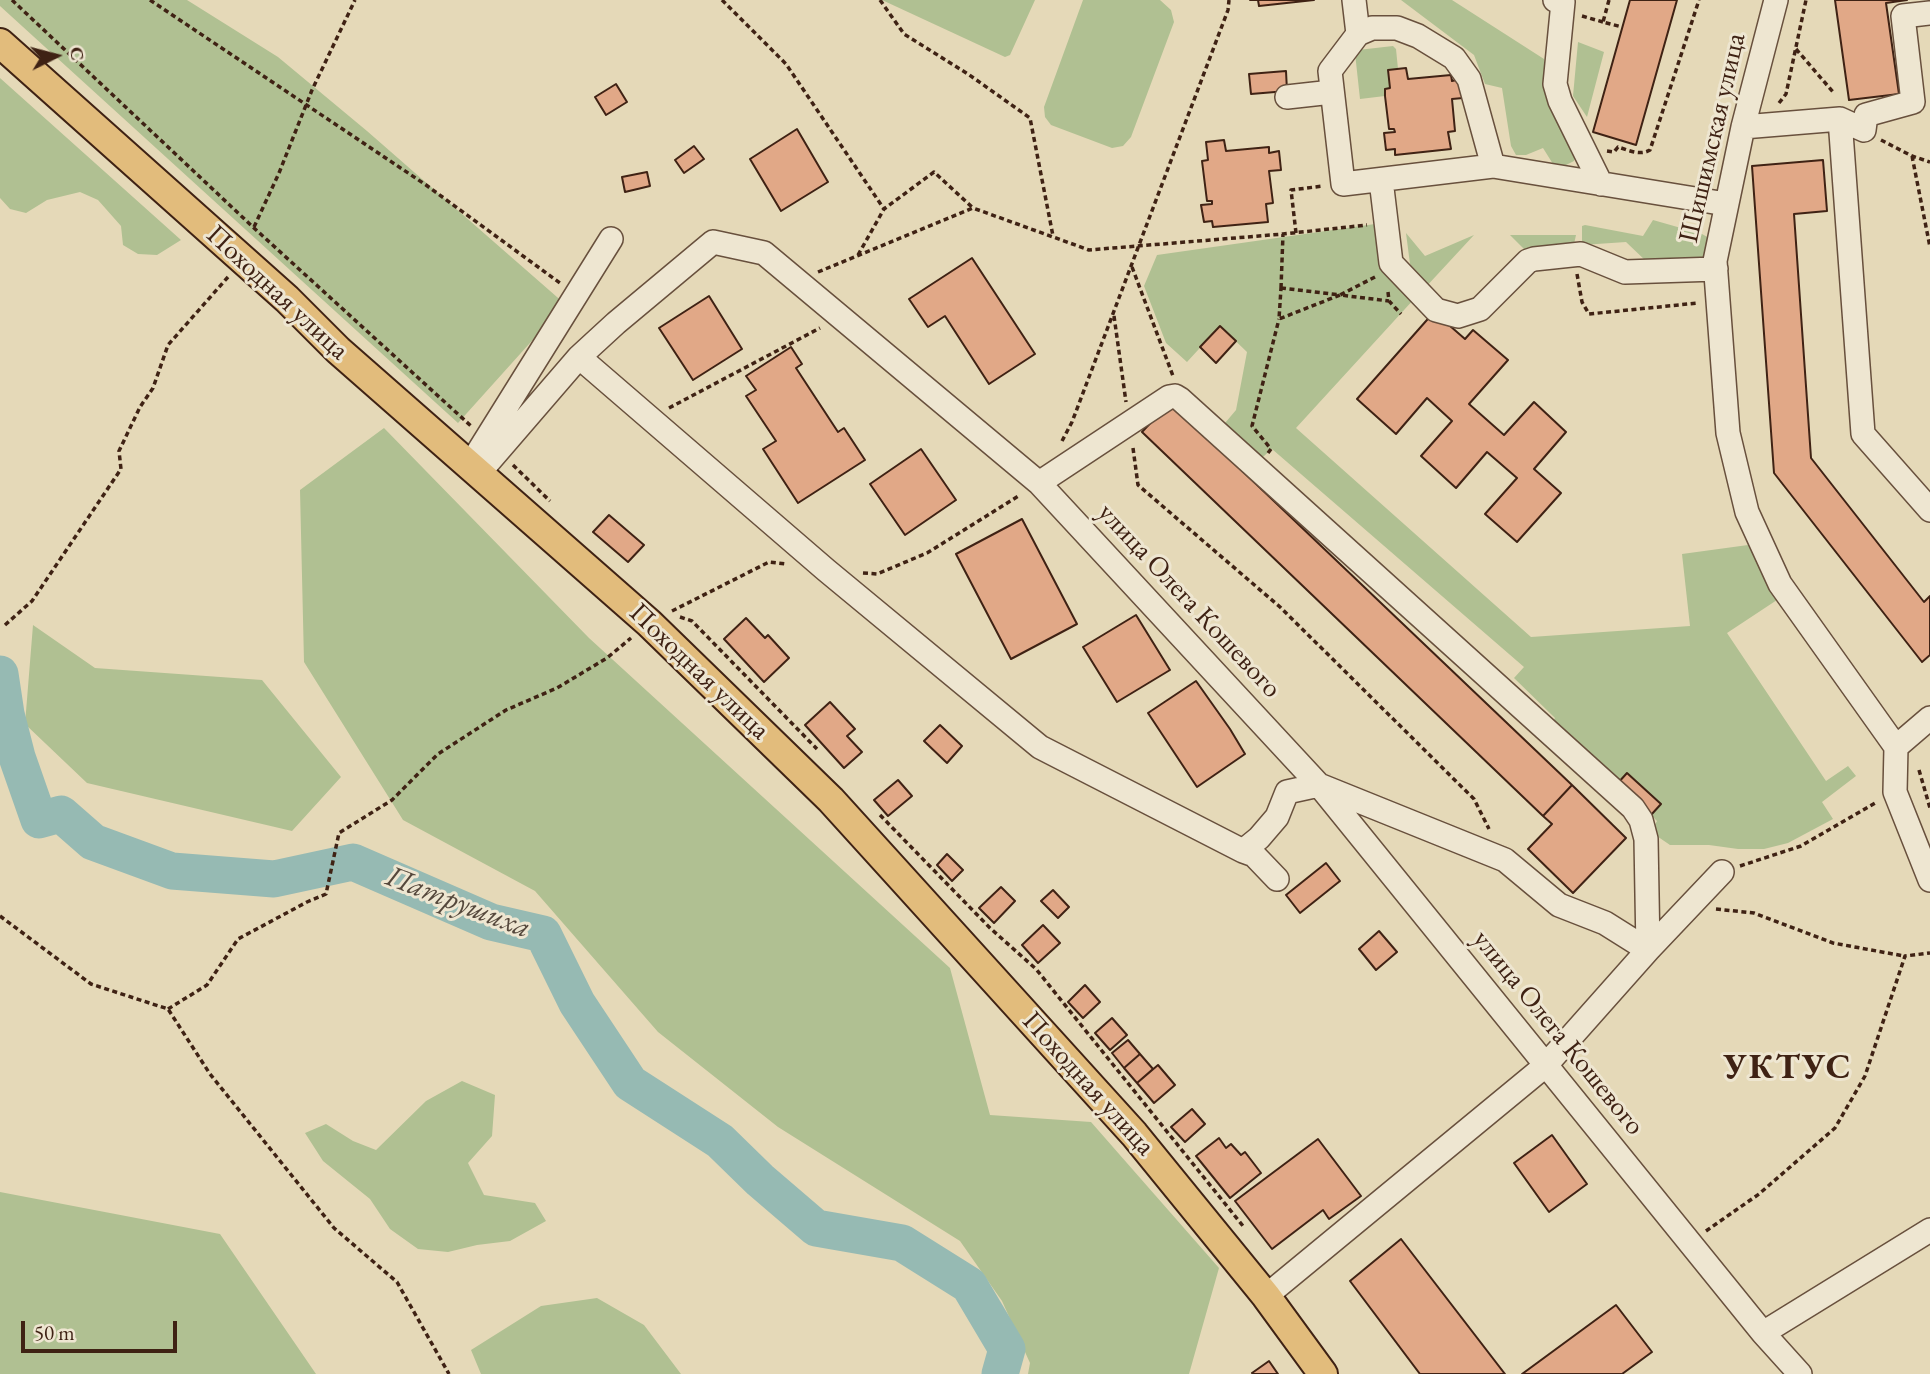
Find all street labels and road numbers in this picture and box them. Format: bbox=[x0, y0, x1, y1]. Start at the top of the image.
street label: Шишимская улица bbox=[1673, 30, 1753, 246]
street label: Походная улица bbox=[199, 218, 355, 368]
street label: улица Олега Кошевого bbox=[1090, 497, 1288, 705]
street label: Походная улица bbox=[622, 597, 776, 747]
street label: улица Олега Кошевого bbox=[1465, 924, 1651, 1142]
street label: Походная улица bbox=[1014, 1005, 1162, 1163]

